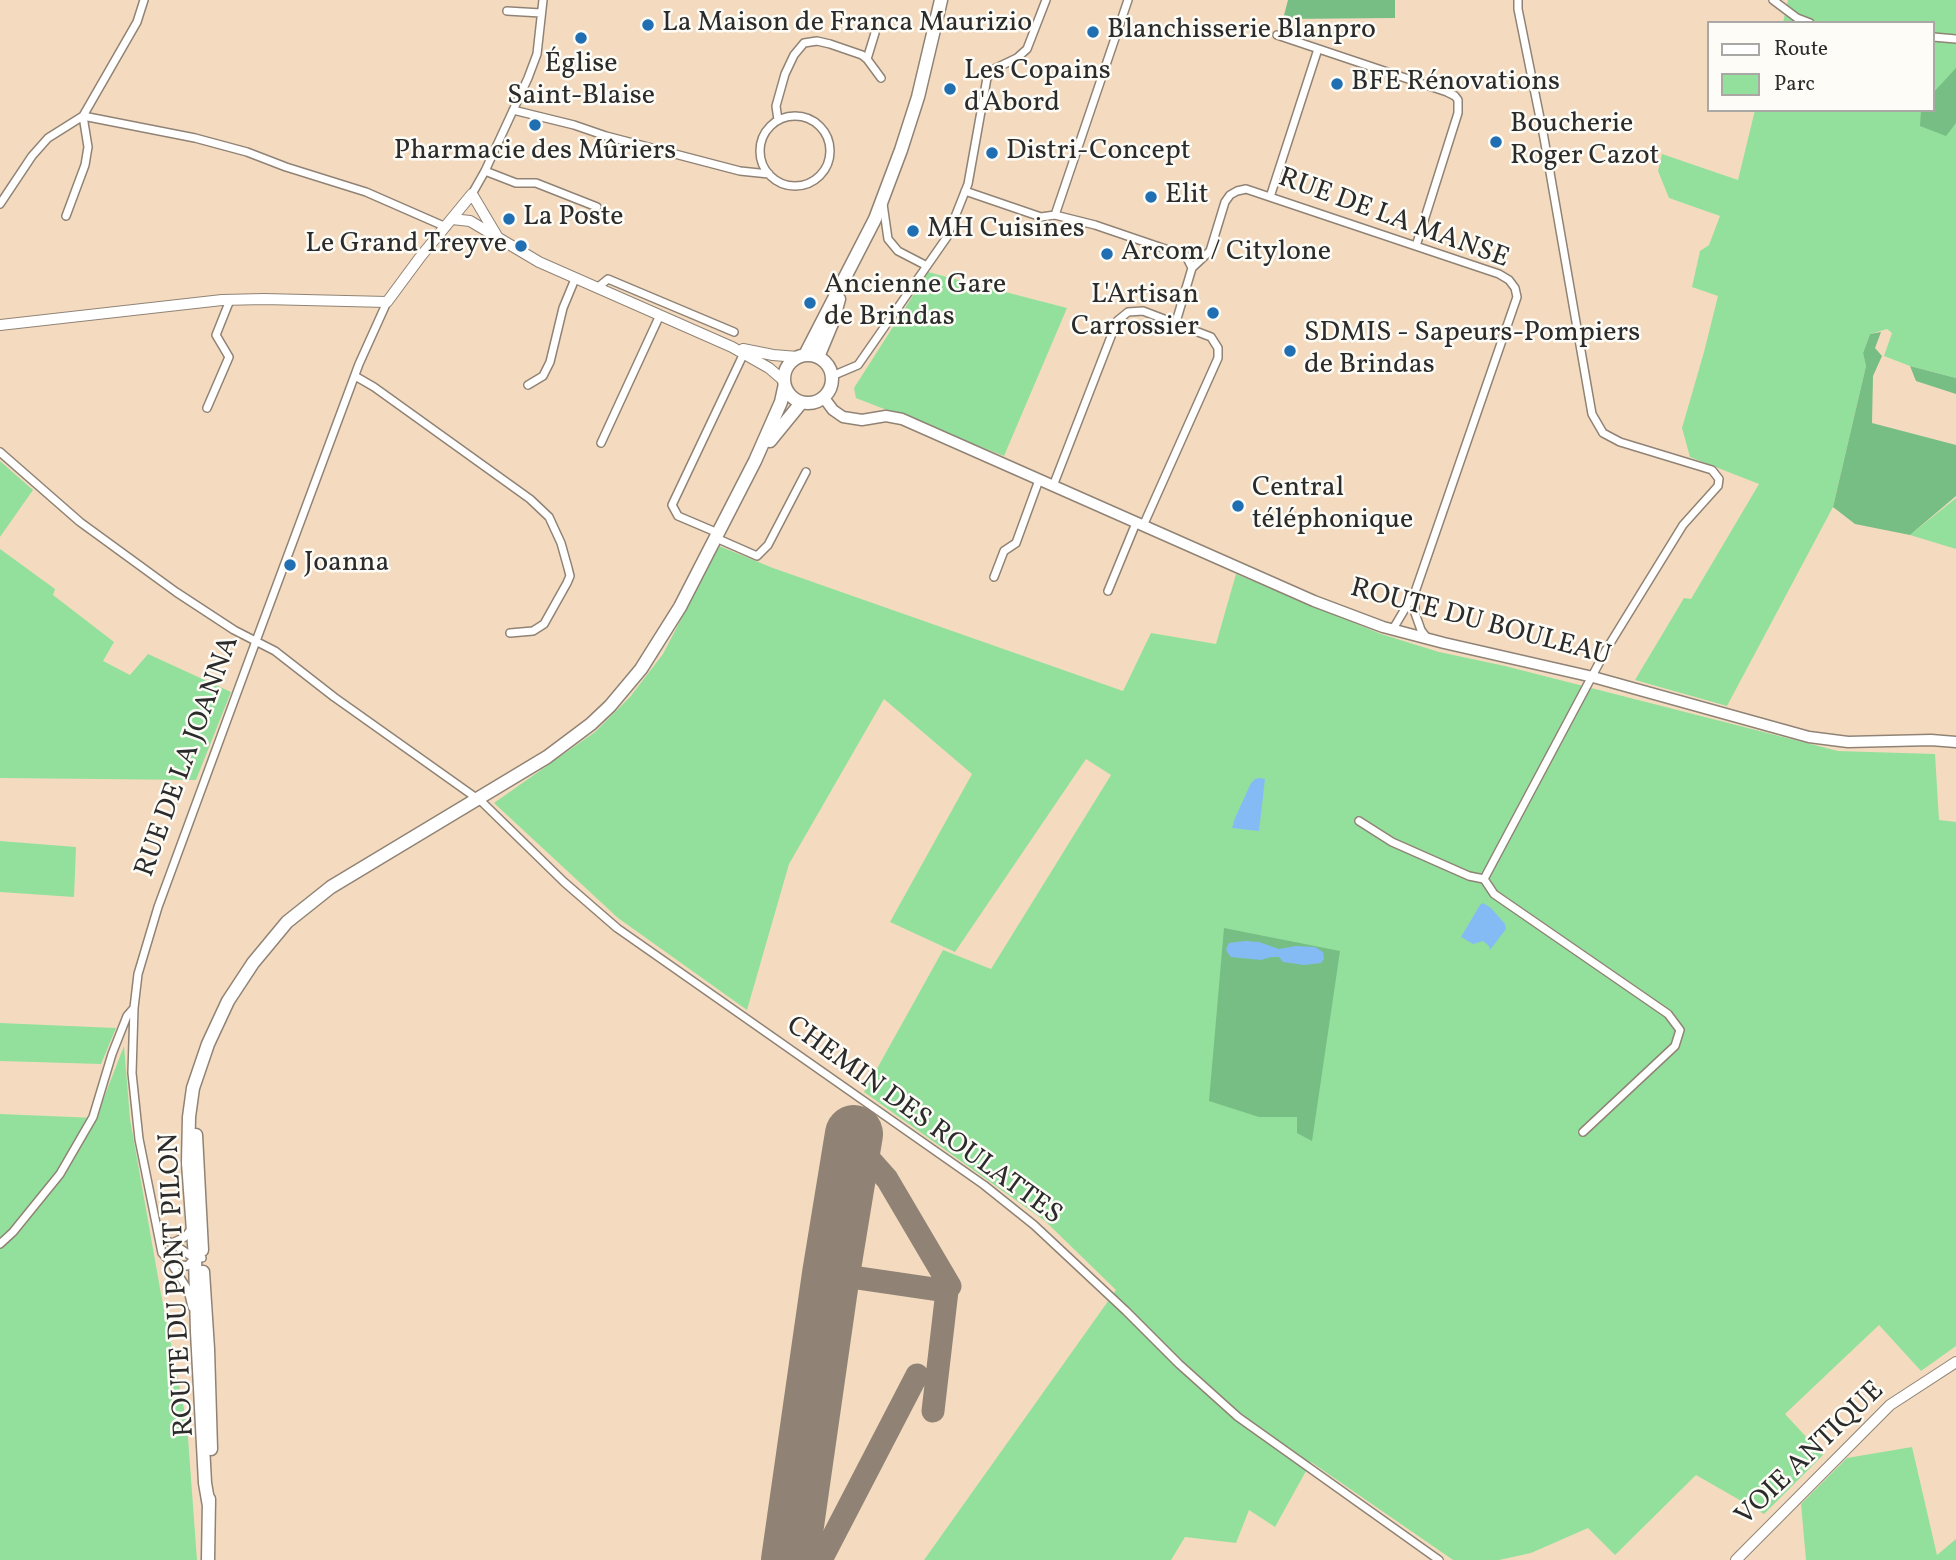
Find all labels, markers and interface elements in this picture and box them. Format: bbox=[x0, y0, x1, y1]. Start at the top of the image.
place label: La Maison de Franca Maurizio bbox=[662, 8, 1032, 42]
place label: Blanchisserie Blanpro bbox=[1107, 15, 1376, 49]
marker: La Maison de Franca Maurizio bbox=[640, 17, 656, 33]
legend bbox=[1708, 21, 1935, 112]
marker: Blanchisserie Blanpro bbox=[1085, 24, 1101, 40]
marker: Église Saint-Blaise bbox=[573, 30, 589, 46]
text: Route bbox=[1774, 35, 1828, 64]
place label: Église Saint-Blaise bbox=[507, 49, 655, 115]
place label: Les Copains d'Abord bbox=[964, 56, 1111, 122]
place label: BFE Rénovations bbox=[1351, 67, 1560, 101]
text: Parc bbox=[1774, 70, 1815, 99]
marker: BFE Rénovations bbox=[1329, 76, 1345, 92]
marker: Les Copains d'Abord bbox=[942, 81, 958, 97]
place label: Boucherie Roger Cazot bbox=[1510, 109, 1659, 175]
marker: Pharmacie des Mûriers bbox=[527, 117, 543, 133]
marker: Boucherie Roger Cazot bbox=[1488, 134, 1504, 150]
place label: Pharmacie des Mûriers bbox=[394, 136, 676, 170]
place label: Distri-Concept bbox=[1006, 136, 1191, 170]
marker: Distri-Concept bbox=[984, 145, 1000, 161]
street label: RUE DE LA MANSE bbox=[1273, 163, 1513, 277]
place label: Elit bbox=[1165, 180, 1208, 214]
marker: Elit bbox=[1143, 189, 1159, 205]
place label: La Poste bbox=[523, 202, 624, 236]
marker: La Poste bbox=[501, 211, 517, 227]
place label: MH Cuisines bbox=[927, 214, 1085, 248]
marker: MH Cuisines bbox=[905, 223, 921, 239]
place label: Le Grand Treyve bbox=[305, 229, 507, 263]
place label: Arcom / Citylone bbox=[1121, 237, 1331, 271]
marker: Le Grand Treyve bbox=[513, 238, 529, 254]
marker: Arcom / Citylone bbox=[1099, 246, 1115, 262]
place label: Ancienne Gare de Brindas bbox=[824, 270, 1006, 336]
place label: L'Artisan Carrossier bbox=[1071, 280, 1199, 346]
marker: Ancienne Gare de Brindas bbox=[802, 295, 818, 311]
marker: L'Artisan Carrossier bbox=[1205, 305, 1221, 321]
place label: SDMIS - Sapeurs-Pompiers de Brindas bbox=[1304, 318, 1640, 384]
marker: SDMIS - Sapeurs-Pompiers de Brindas bbox=[1282, 343, 1298, 359]
place label: Central téléphonique bbox=[1252, 473, 1413, 539]
marker: Central téléphonique bbox=[1230, 498, 1246, 514]
place label: Joanna bbox=[304, 548, 389, 582]
marker: Joanna bbox=[282, 557, 298, 573]
street label: ROUTE DU BOULEAU bbox=[1346, 573, 1614, 675]
street label: RUE DE LA JOANNA bbox=[130, 632, 248, 882]
street label: CHEMIN DES ROULATTES bbox=[778, 1011, 1068, 1233]
street label: ROUTE DU PONT PILON bbox=[154, 1132, 204, 1438]
street label: VOIE ANTIQUE bbox=[1730, 1376, 1892, 1534]

